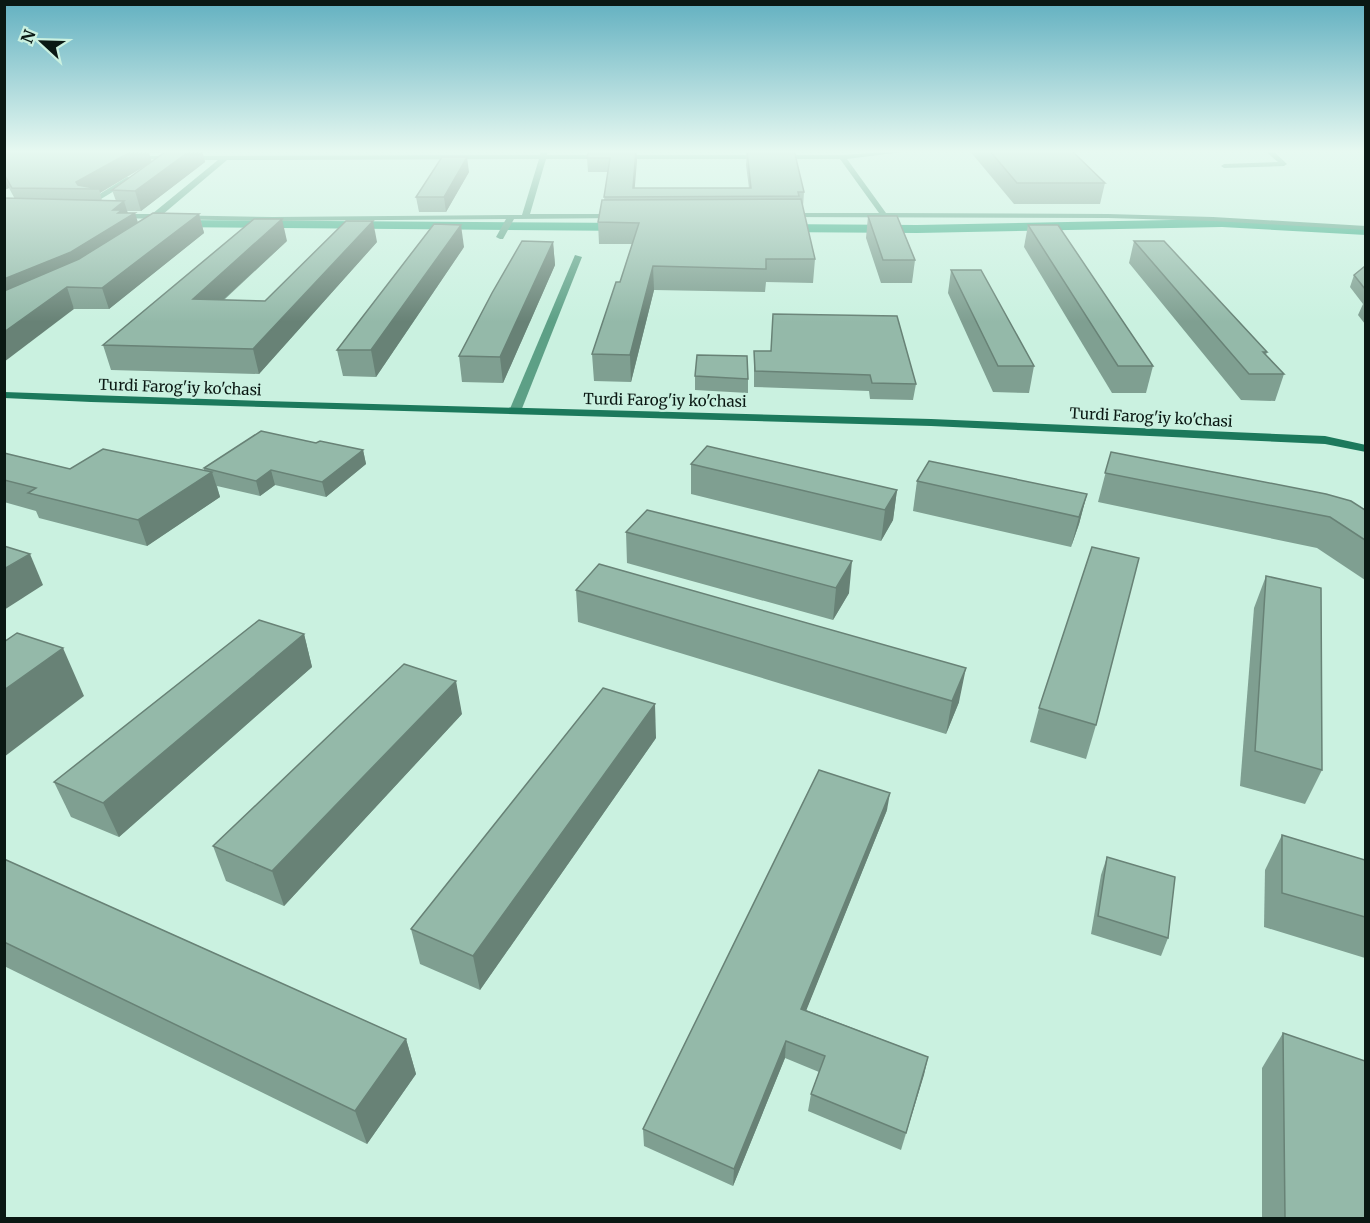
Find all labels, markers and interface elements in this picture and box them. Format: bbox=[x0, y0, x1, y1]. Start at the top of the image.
north arrow bbox=[12, 12, 72, 72]
text: N bbox=[16, 26, 40, 46]
street label: Turdi Farog'iy ko'chasi bbox=[98, 375, 262, 399]
street label: Turdi Farog'iy ko'chasi bbox=[583, 389, 747, 411]
street label: Turdi Farog'iy ko'chasi bbox=[1069, 403, 1233, 431]

